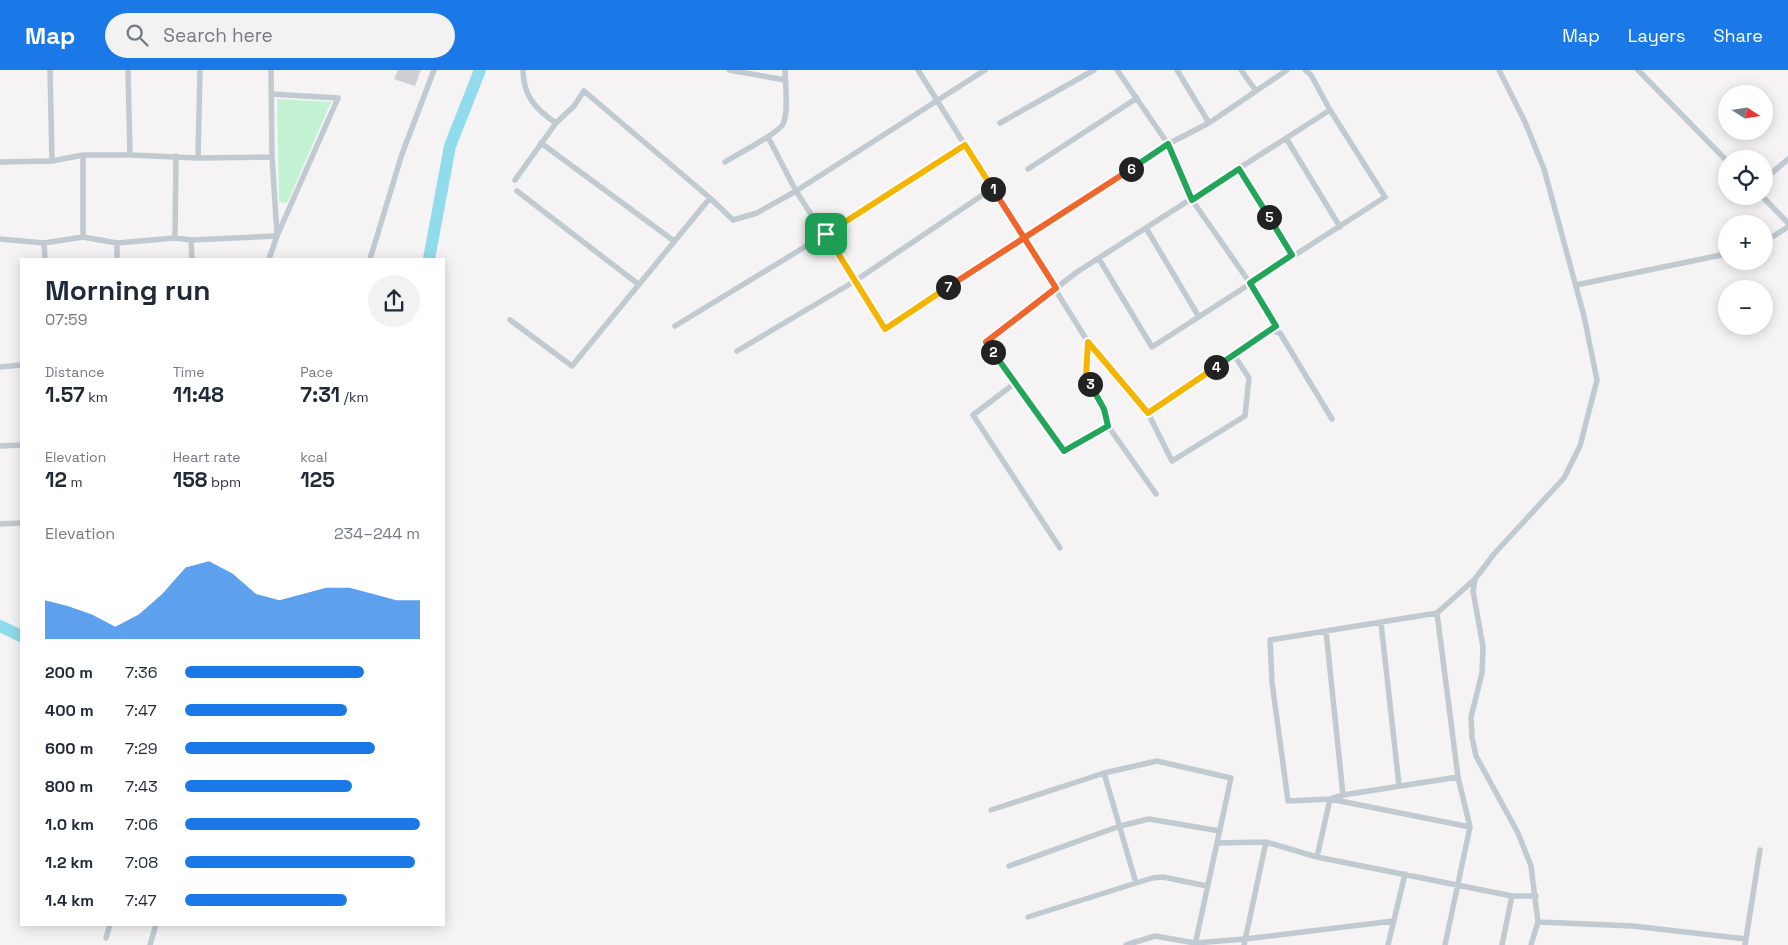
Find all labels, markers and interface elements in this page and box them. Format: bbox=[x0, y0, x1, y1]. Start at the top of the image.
search box bbox=[105, 13, 455, 58]
text: Map bbox=[25, 20, 75, 51]
icon: search bbox=[123, 21, 151, 49]
text: Search here bbox=[163, 23, 273, 48]
text: Map bbox=[1562, 24, 1600, 47]
text: Layers bbox=[1628, 24, 1685, 47]
text: Share bbox=[1713, 24, 1763, 47]
north arrow bbox=[1718, 85, 1772, 140]
map controls bbox=[1718, 85, 1773, 335]
button: locate bbox=[1718, 150, 1773, 205]
pin: 6 bbox=[1118, 156, 1144, 182]
text: 6 bbox=[1127, 160, 1136, 178]
pin: 1 bbox=[980, 176, 1006, 202]
text: 1 bbox=[990, 180, 997, 198]
pin: 5 bbox=[1256, 204, 1282, 230]
text: 5 bbox=[1265, 208, 1274, 226]
pin bbox=[805, 213, 847, 255]
button: + bbox=[1718, 215, 1773, 270]
icon: arrive bbox=[812, 220, 840, 248]
text: Morning run bbox=[45, 272, 210, 308]
pin: 7 bbox=[936, 274, 960, 300]
button: share bbox=[368, 275, 420, 327]
text: 7 bbox=[945, 278, 952, 296]
button: − bbox=[1718, 280, 1773, 335]
text: 07:59 bbox=[45, 309, 87, 330]
pin: 2 bbox=[980, 340, 1006, 364]
text: 2 bbox=[989, 343, 998, 361]
pin: 4 bbox=[1204, 354, 1228, 380]
text: 4 bbox=[1212, 358, 1221, 376]
text: Distance bbox=[45, 363, 105, 381]
text: Time bbox=[173, 363, 205, 381]
text: Pace bbox=[300, 363, 333, 381]
pin: 3 bbox=[1078, 372, 1102, 396]
text: 3 bbox=[1086, 375, 1095, 393]
text: 1.57 bbox=[45, 381, 85, 408]
text: 11:48 bbox=[173, 381, 224, 408]
text: 7:31 bbox=[300, 381, 340, 408]
text: km bbox=[85, 388, 108, 406]
text: /km bbox=[340, 388, 368, 406]
text: Elevation bbox=[45, 448, 106, 466]
text: Heart rate bbox=[173, 448, 241, 466]
text: kcal bbox=[300, 448, 327, 466]
text: 12 bbox=[45, 466, 67, 493]
text: 158 bbox=[173, 466, 207, 493]
text: 125 bbox=[300, 466, 335, 493]
text: m bbox=[67, 473, 83, 491]
text: bpm bbox=[207, 473, 241, 491]
text: Elevation bbox=[45, 523, 115, 544]
text: 234–244 m bbox=[334, 523, 420, 544]
text: 200 m bbox=[45, 662, 93, 683]
text: 7:36 bbox=[125, 662, 158, 683]
text: 400 m bbox=[45, 700, 94, 721]
text: 7:47 bbox=[125, 700, 157, 721]
text: 600 m bbox=[45, 738, 93, 759]
text: 7:29 bbox=[125, 738, 157, 759]
text: 800 m bbox=[45, 776, 93, 797]
text: 7:43 bbox=[125, 776, 158, 797]
text: 1.0 km bbox=[45, 814, 94, 835]
text: 7:06 bbox=[125, 814, 158, 835]
text: 1.2 km bbox=[45, 852, 93, 873]
text: 7:08 bbox=[125, 852, 158, 873]
text: 1.4 km bbox=[45, 890, 94, 911]
text: 7:47 bbox=[125, 890, 157, 911]

